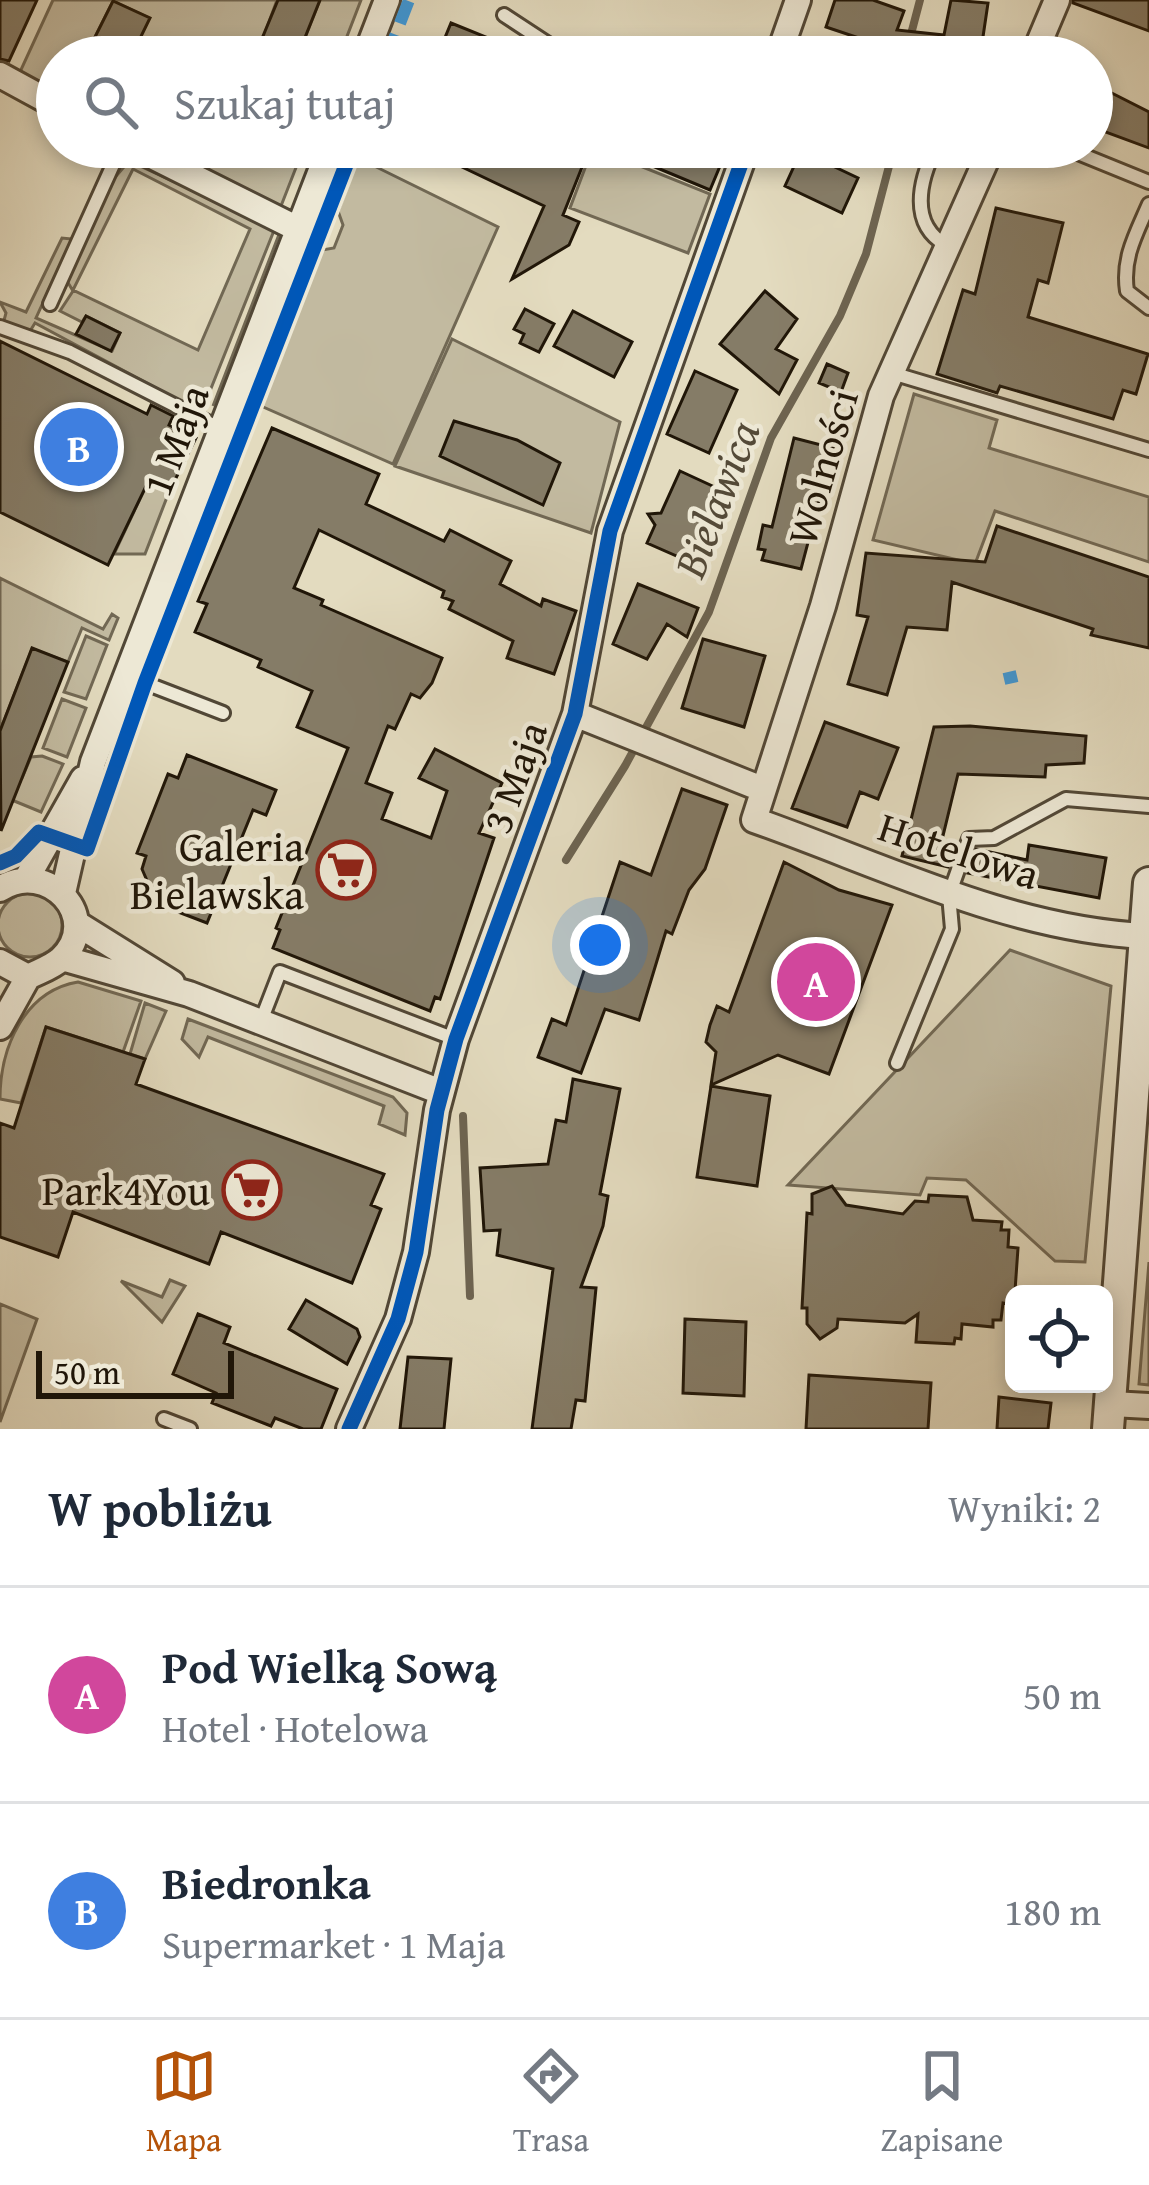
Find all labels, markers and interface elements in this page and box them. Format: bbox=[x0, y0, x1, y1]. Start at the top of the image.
search box bbox=[36, 36, 1113, 168]
icon: search bbox=[78, 69, 144, 135]
text: Szukaj tutaj bbox=[174, 70, 396, 135]
street label: 1 Maja bbox=[125, 375, 224, 504]
street label: Wolności bbox=[770, 382, 873, 552]
pin: B bbox=[40, 402, 118, 492]
water label: Bielawica bbox=[656, 411, 775, 588]
street label: 3 Maja bbox=[465, 712, 562, 841]
street label: Hotelowa bbox=[871, 795, 1047, 904]
place label: Galeria Bielawska bbox=[130, 815, 304, 924]
supermarket icon: Galeria Bielawska bbox=[315, 839, 377, 901]
your location bbox=[570, 915, 630, 975]
pin: A bbox=[777, 937, 855, 1027]
place label: Park4You bbox=[42, 1159, 210, 1220]
supermarket icon: Park4You bbox=[221, 1159, 283, 1221]
map controls bbox=[1005, 1285, 1113, 1393]
button: locate bbox=[1005, 1285, 1113, 1393]
scale bar bbox=[36, 1345, 234, 1398]
text: 50 m bbox=[54, 1348, 120, 1396]
text: W pobliżu bbox=[48, 1470, 272, 1545]
text: Wyniki: 2 bbox=[948, 1479, 1101, 1536]
text: Pod Wielką Sową bbox=[162, 1634, 497, 1699]
text: A bbox=[75, 1666, 99, 1723]
text: 50 m bbox=[1023, 1666, 1101, 1723]
text: Hotel · Hotelowa bbox=[162, 1699, 428, 1756]
text: Biedronka bbox=[162, 1850, 371, 1915]
text: B bbox=[75, 1882, 99, 1939]
text: 180 m bbox=[1004, 1882, 1101, 1939]
text: Supermarket · 1 Maja bbox=[162, 1915, 505, 1972]
tab: Mapa bbox=[146, 2043, 222, 2163]
tab: Trasa bbox=[513, 2043, 589, 2163]
tab: Zapisane bbox=[880, 2043, 1003, 2163]

